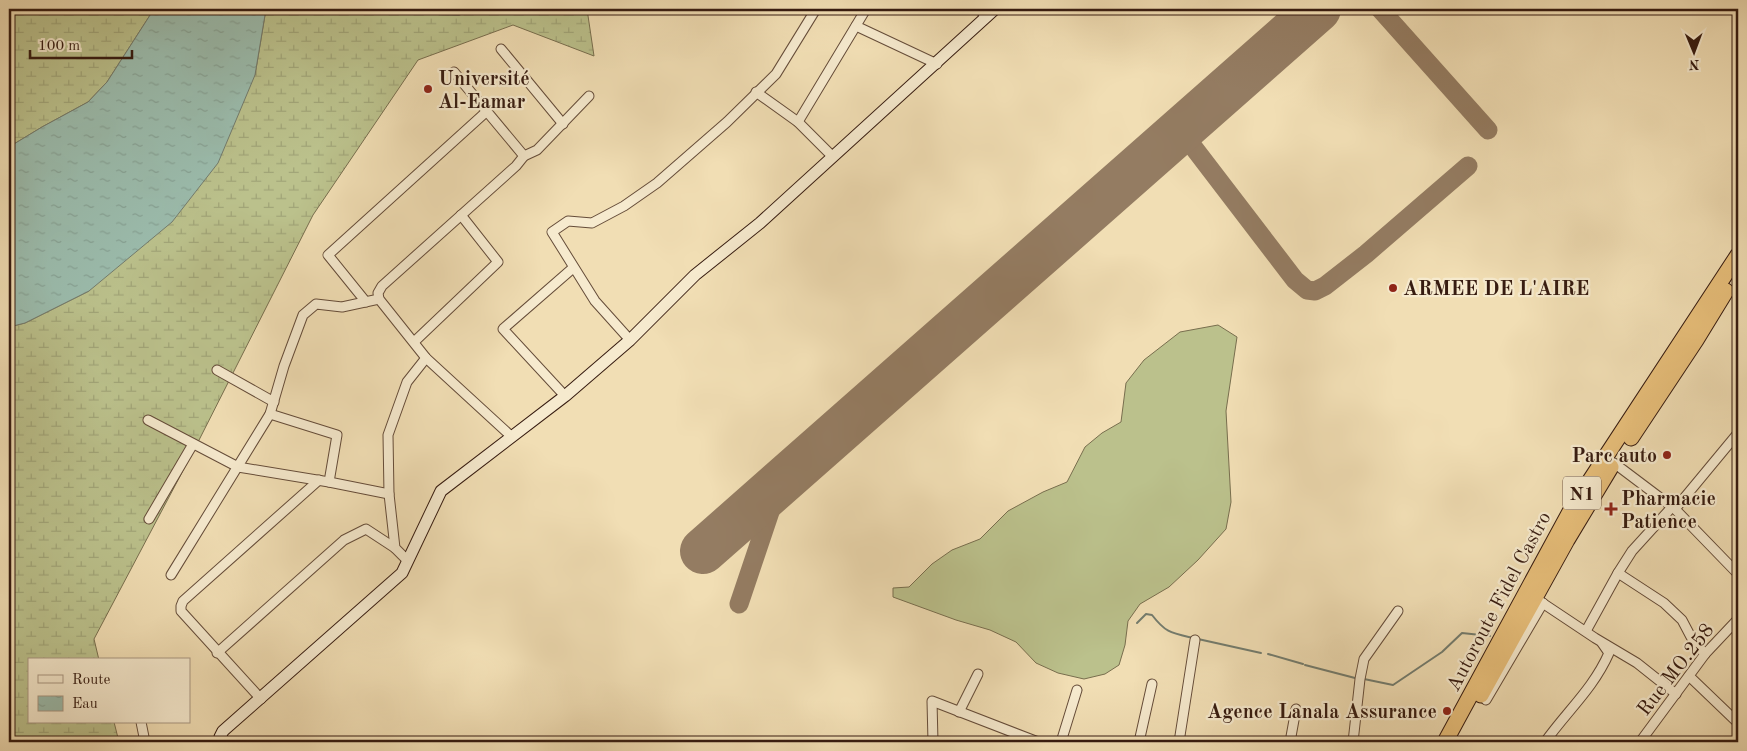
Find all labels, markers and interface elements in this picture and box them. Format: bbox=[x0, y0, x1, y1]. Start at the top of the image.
scale bar bbox=[30, 28, 132, 60]
north arrow bbox=[1670, 28, 1720, 78]
text: 100 m bbox=[38, 39, 80, 54]
text: N bbox=[1688, 57, 1700, 71]
place label: Université Al-Eamar bbox=[438, 70, 530, 113]
marker: Université Al-Eamar bbox=[422, 83, 434, 95]
place label: ARMEE DE L'AIRE bbox=[1403, 280, 1589, 300]
marker: ARMEE DE L'AIRE bbox=[1387, 282, 1399, 294]
place label: Parc auto bbox=[1572, 447, 1657, 467]
marker: Parc auto bbox=[1661, 449, 1673, 461]
road number: N1 bbox=[1563, 476, 1601, 509]
place label: Pharmacie Patience bbox=[1621, 490, 1716, 533]
marker: Pharmacie Patience bbox=[1605, 503, 1617, 515]
street label: Autoroute Fidel Castro bbox=[1444, 509, 1556, 695]
street label: Rue MO.258 bbox=[1635, 620, 1719, 720]
legend bbox=[28, 658, 190, 724]
text: Route bbox=[72, 673, 110, 688]
text: Eau bbox=[72, 697, 98, 712]
place label: Agence Lanala Assurance bbox=[1207, 703, 1437, 723]
marker: Agence Lanala Assurance bbox=[1441, 705, 1453, 717]

